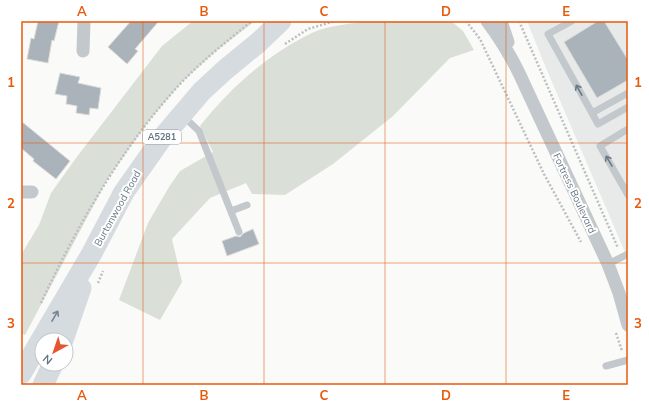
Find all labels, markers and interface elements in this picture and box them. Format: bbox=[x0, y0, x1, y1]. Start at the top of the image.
text: A bbox=[77, 3, 87, 19]
text: B bbox=[200, 3, 209, 19]
text: C bbox=[320, 3, 329, 19]
text: D bbox=[441, 3, 451, 19]
text: E bbox=[562, 3, 570, 19]
text: 1 bbox=[7, 74, 15, 90]
text: 1 bbox=[634, 74, 642, 90]
one-way arrow bbox=[575, 84, 583, 96]
road number: A5281 bbox=[143, 130, 181, 144]
street label: Fortress Boulevard bbox=[550, 151, 599, 235]
one-way arrow bbox=[604, 155, 612, 167]
street label: Burtonwood Road bbox=[91, 168, 144, 248]
text: 2 bbox=[7, 195, 15, 211]
text: 2 bbox=[634, 195, 642, 211]
one-way arrow bbox=[51, 310, 59, 322]
text: 3 bbox=[7, 315, 15, 331]
text: 3 bbox=[634, 315, 642, 331]
north arrow bbox=[34, 332, 74, 372]
text: N bbox=[40, 352, 55, 368]
text: A bbox=[77, 387, 87, 403]
text: B bbox=[200, 387, 209, 403]
text: C bbox=[320, 387, 329, 403]
text: D bbox=[441, 387, 451, 403]
text: E bbox=[562, 387, 570, 403]

